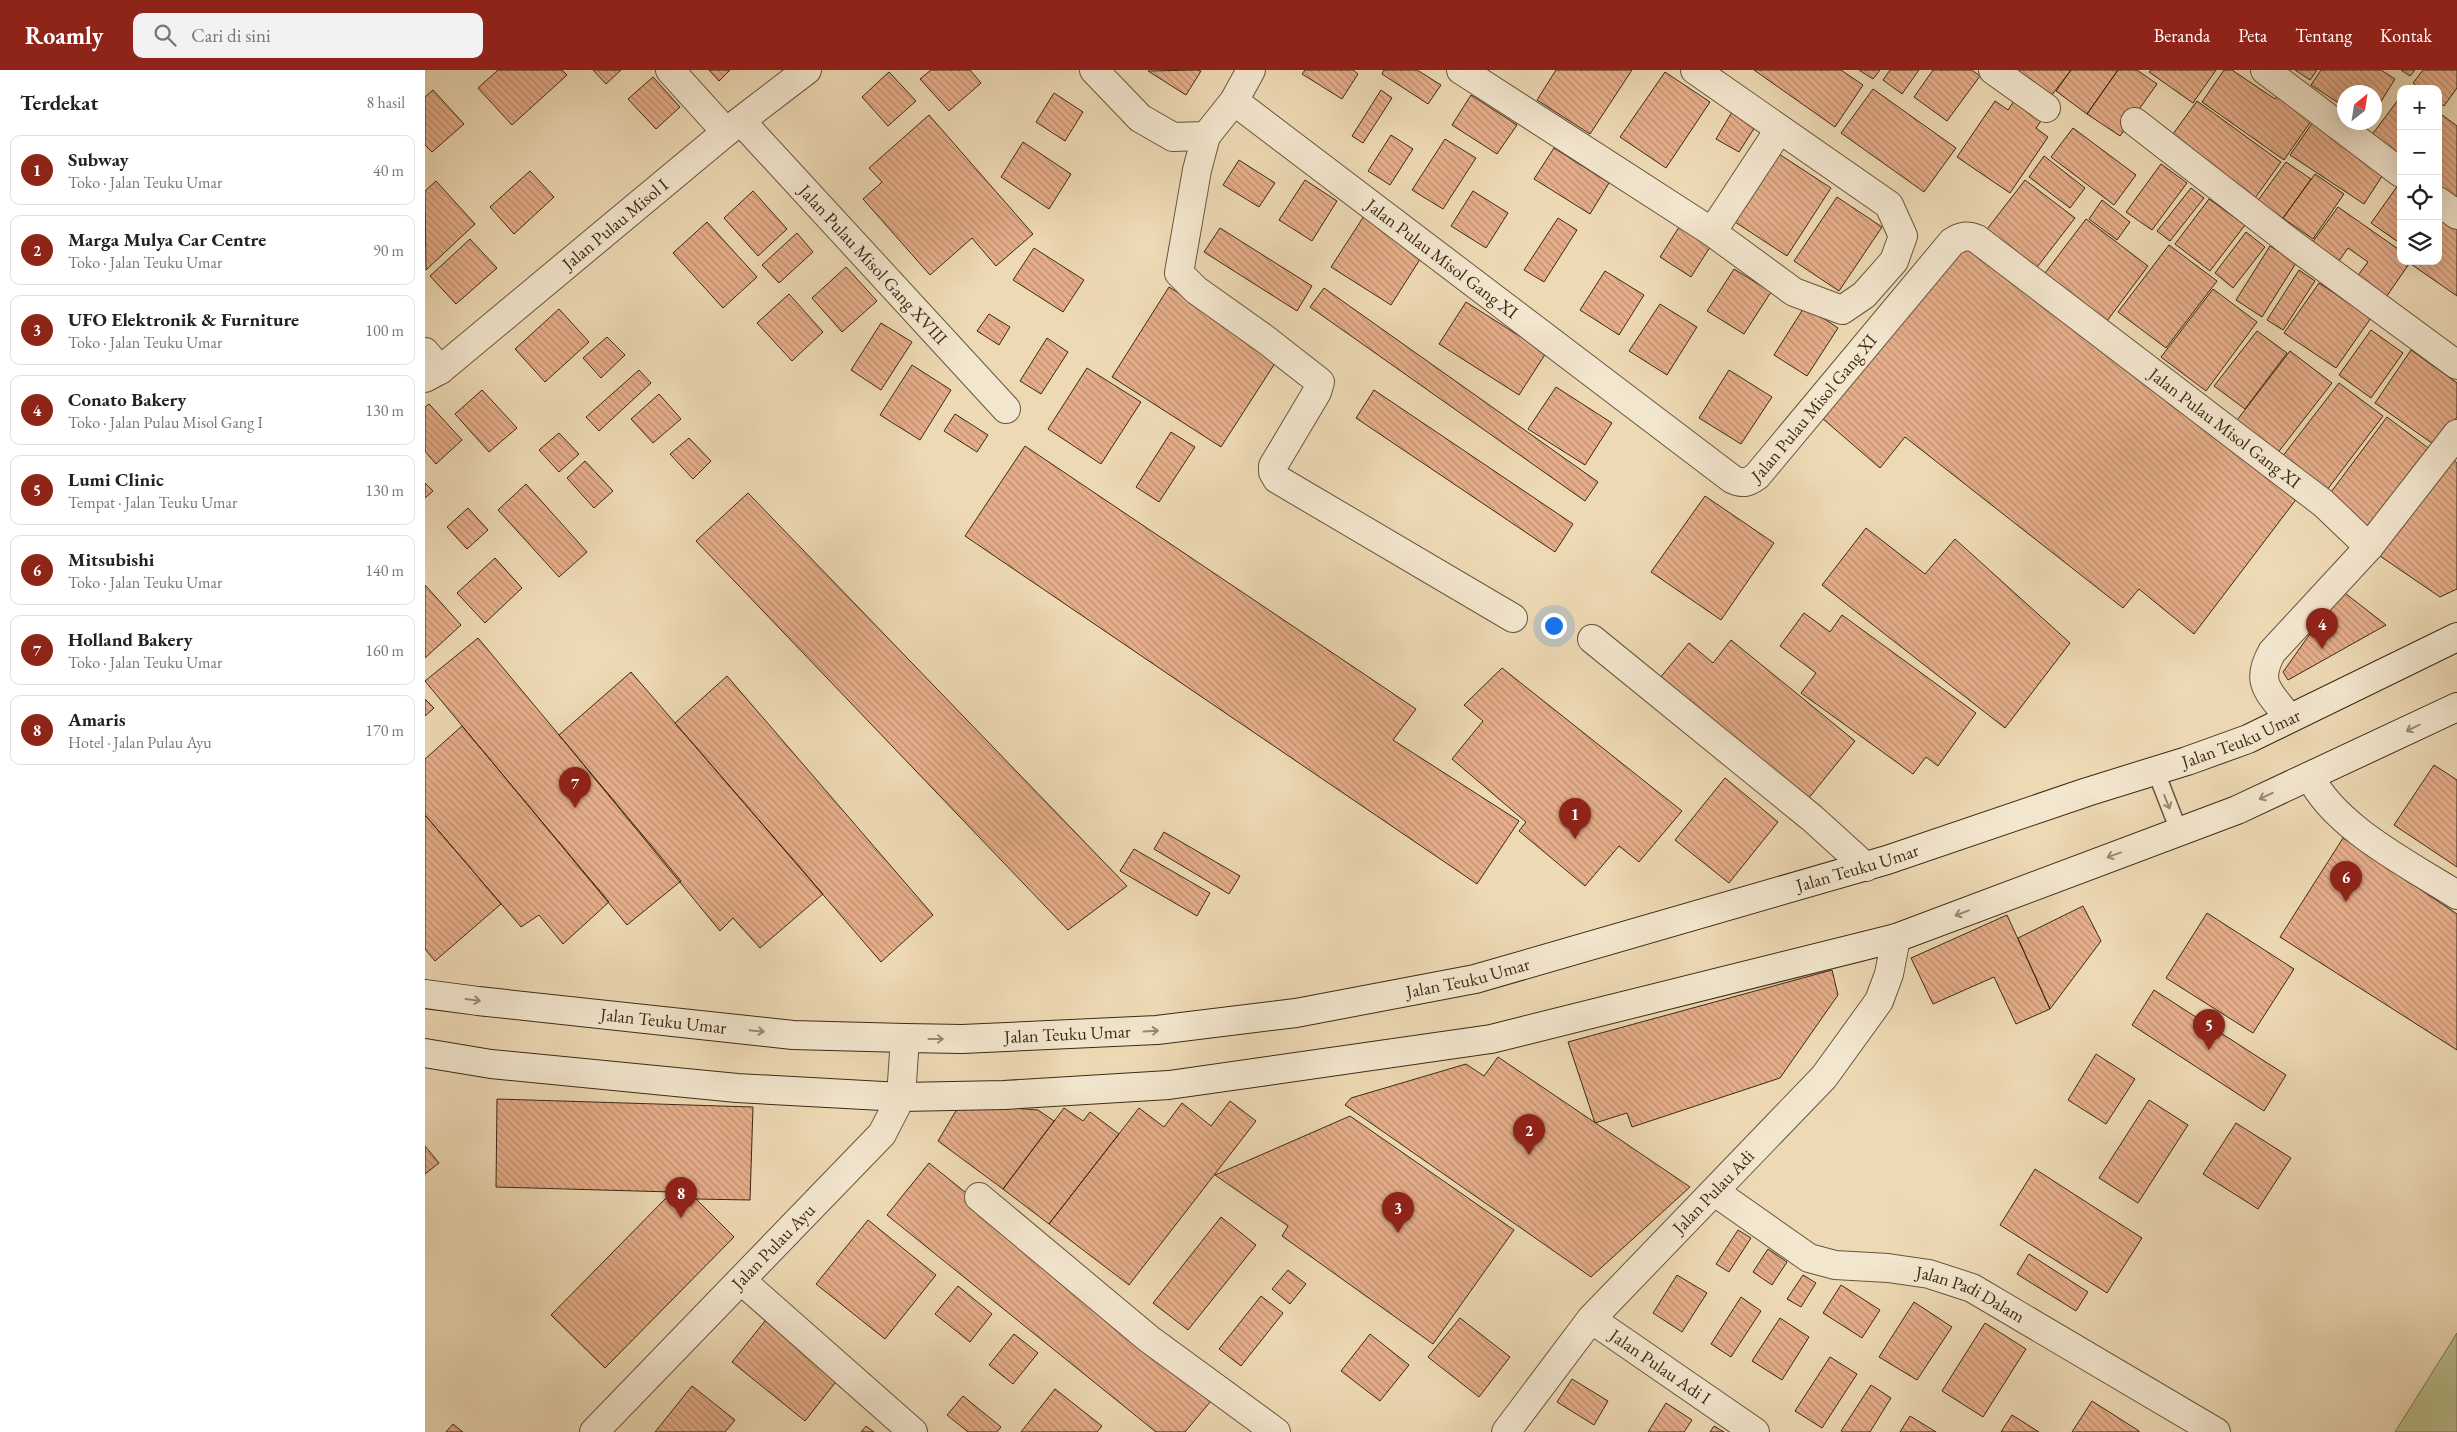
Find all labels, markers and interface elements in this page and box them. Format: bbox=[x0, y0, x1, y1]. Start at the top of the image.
search box bbox=[133, 13, 483, 58]
text: Roamly bbox=[25, 20, 103, 51]
icon: search bbox=[151, 21, 179, 49]
text: Cari di sini bbox=[191, 23, 271, 48]
text: Beranda bbox=[2154, 24, 2210, 47]
text: Peta bbox=[2238, 24, 2267, 47]
text: Tentang bbox=[2295, 24, 2352, 47]
text: Kontak bbox=[2380, 24, 2432, 47]
north arrow bbox=[2337, 85, 2382, 130]
map controls bbox=[2397, 85, 2442, 265]
button: + bbox=[2397, 85, 2442, 130]
text: Terdekat bbox=[20, 89, 98, 116]
text: 8 hasil bbox=[367, 92, 405, 113]
button: − bbox=[2397, 130, 2442, 175]
text: Subway bbox=[68, 147, 129, 172]
text: 1 bbox=[33, 160, 41, 181]
text: 40 m bbox=[373, 160, 404, 181]
text: Toko · Jalan Teuku Umar bbox=[68, 172, 222, 193]
street label: Jalan Pulau Misol I bbox=[556, 173, 673, 276]
button: locate bbox=[2397, 175, 2442, 220]
street label: Jalan Pulau Misol Gang XVIII bbox=[793, 178, 953, 349]
street label: Jalan Pulau Misol Gang XI bbox=[1360, 192, 1523, 324]
button: layers bbox=[2397, 220, 2442, 265]
text: Marga Mulya Car Centre bbox=[68, 227, 266, 252]
text: 2 bbox=[33, 240, 41, 261]
text: 90 m bbox=[373, 240, 404, 261]
text: Toko · Jalan Teuku Umar bbox=[68, 252, 222, 273]
text: UFO Elektronik & Furniture bbox=[68, 307, 299, 332]
text: 3 bbox=[33, 320, 41, 341]
text: 100 m bbox=[365, 320, 404, 341]
street label: Jalan Pulau Misol Gang XI bbox=[1745, 329, 1882, 488]
text: Toko · Jalan Teuku Umar bbox=[68, 332, 222, 353]
street label: Jalan Pulau Misol Gang XI bbox=[2143, 361, 2306, 493]
text: Conato Bakery bbox=[68, 387, 186, 412]
text: 4 bbox=[33, 400, 41, 421]
text: 130 m bbox=[365, 400, 404, 421]
text: Toko · Jalan Pulau Misol Gang I bbox=[68, 412, 263, 433]
text: Lumi Clinic bbox=[68, 467, 164, 492]
text: 5 bbox=[33, 480, 41, 501]
text: 130 m bbox=[365, 480, 404, 501]
text: Tempat · Jalan Teuku Umar bbox=[68, 492, 237, 513]
text: Mitsubishi bbox=[68, 547, 154, 572]
text: 6 bbox=[33, 560, 41, 581]
text: 140 m bbox=[365, 560, 404, 581]
text: Toko · Jalan Teuku Umar bbox=[68, 572, 222, 593]
pin: 4 bbox=[2306, 608, 2338, 649]
your location bbox=[1541, 613, 1567, 639]
text: Holland Bakery bbox=[68, 627, 193, 652]
text: 7 bbox=[33, 640, 41, 661]
text: 160 m bbox=[365, 640, 404, 661]
text: Toko · Jalan Teuku Umar bbox=[68, 652, 222, 673]
street label: Jalan Teuku Umar bbox=[2177, 703, 2304, 774]
text: Amaris bbox=[68, 707, 126, 732]
text: 8 bbox=[33, 720, 41, 741]
text: 170 m bbox=[365, 720, 404, 741]
one-way arrow bbox=[2406, 724, 2421, 734]
text: Hotel · Jalan Pulau Ayu bbox=[68, 732, 212, 753]
pin: 7 bbox=[559, 767, 591, 808]
one-way arrow bbox=[2259, 792, 2274, 802]
one-way arrow bbox=[2163, 793, 2172, 809]
pin: 1 bbox=[1559, 798, 1591, 839]
street label: Jalan Teuku Umar bbox=[1791, 838, 1922, 897]
one-way arrow bbox=[2107, 851, 2123, 860]
pin: 6 bbox=[2330, 861, 2362, 902]
one-way arrow bbox=[1955, 909, 1971, 918]
street label: Jalan Teuku Umar bbox=[1402, 952, 1532, 1003]
one-way arrow bbox=[465, 996, 481, 1006]
street label: Jalan Teuku Umar bbox=[597, 1002, 728, 1039]
pin: 5 bbox=[2193, 1009, 2225, 1050]
street label: Jalan Teuku Umar bbox=[1002, 1019, 1131, 1048]
one-way arrow bbox=[748, 1026, 764, 1036]
one-way arrow bbox=[1143, 1026, 1159, 1035]
one-way arrow bbox=[928, 1034, 944, 1044]
pin: 2 bbox=[1513, 1114, 1545, 1155]
street label: Jalan Pulau Adi bbox=[1666, 1144, 1759, 1240]
pin: 8 bbox=[665, 1177, 697, 1218]
pin: 3 bbox=[1382, 1192, 1414, 1233]
street label: Jalan Pulau Ayu bbox=[725, 1198, 820, 1295]
street label: Jalan Padi Dalam bbox=[1912, 1260, 2029, 1328]
street label: Jalan Pulau Adi I bbox=[1604, 1322, 1715, 1409]

